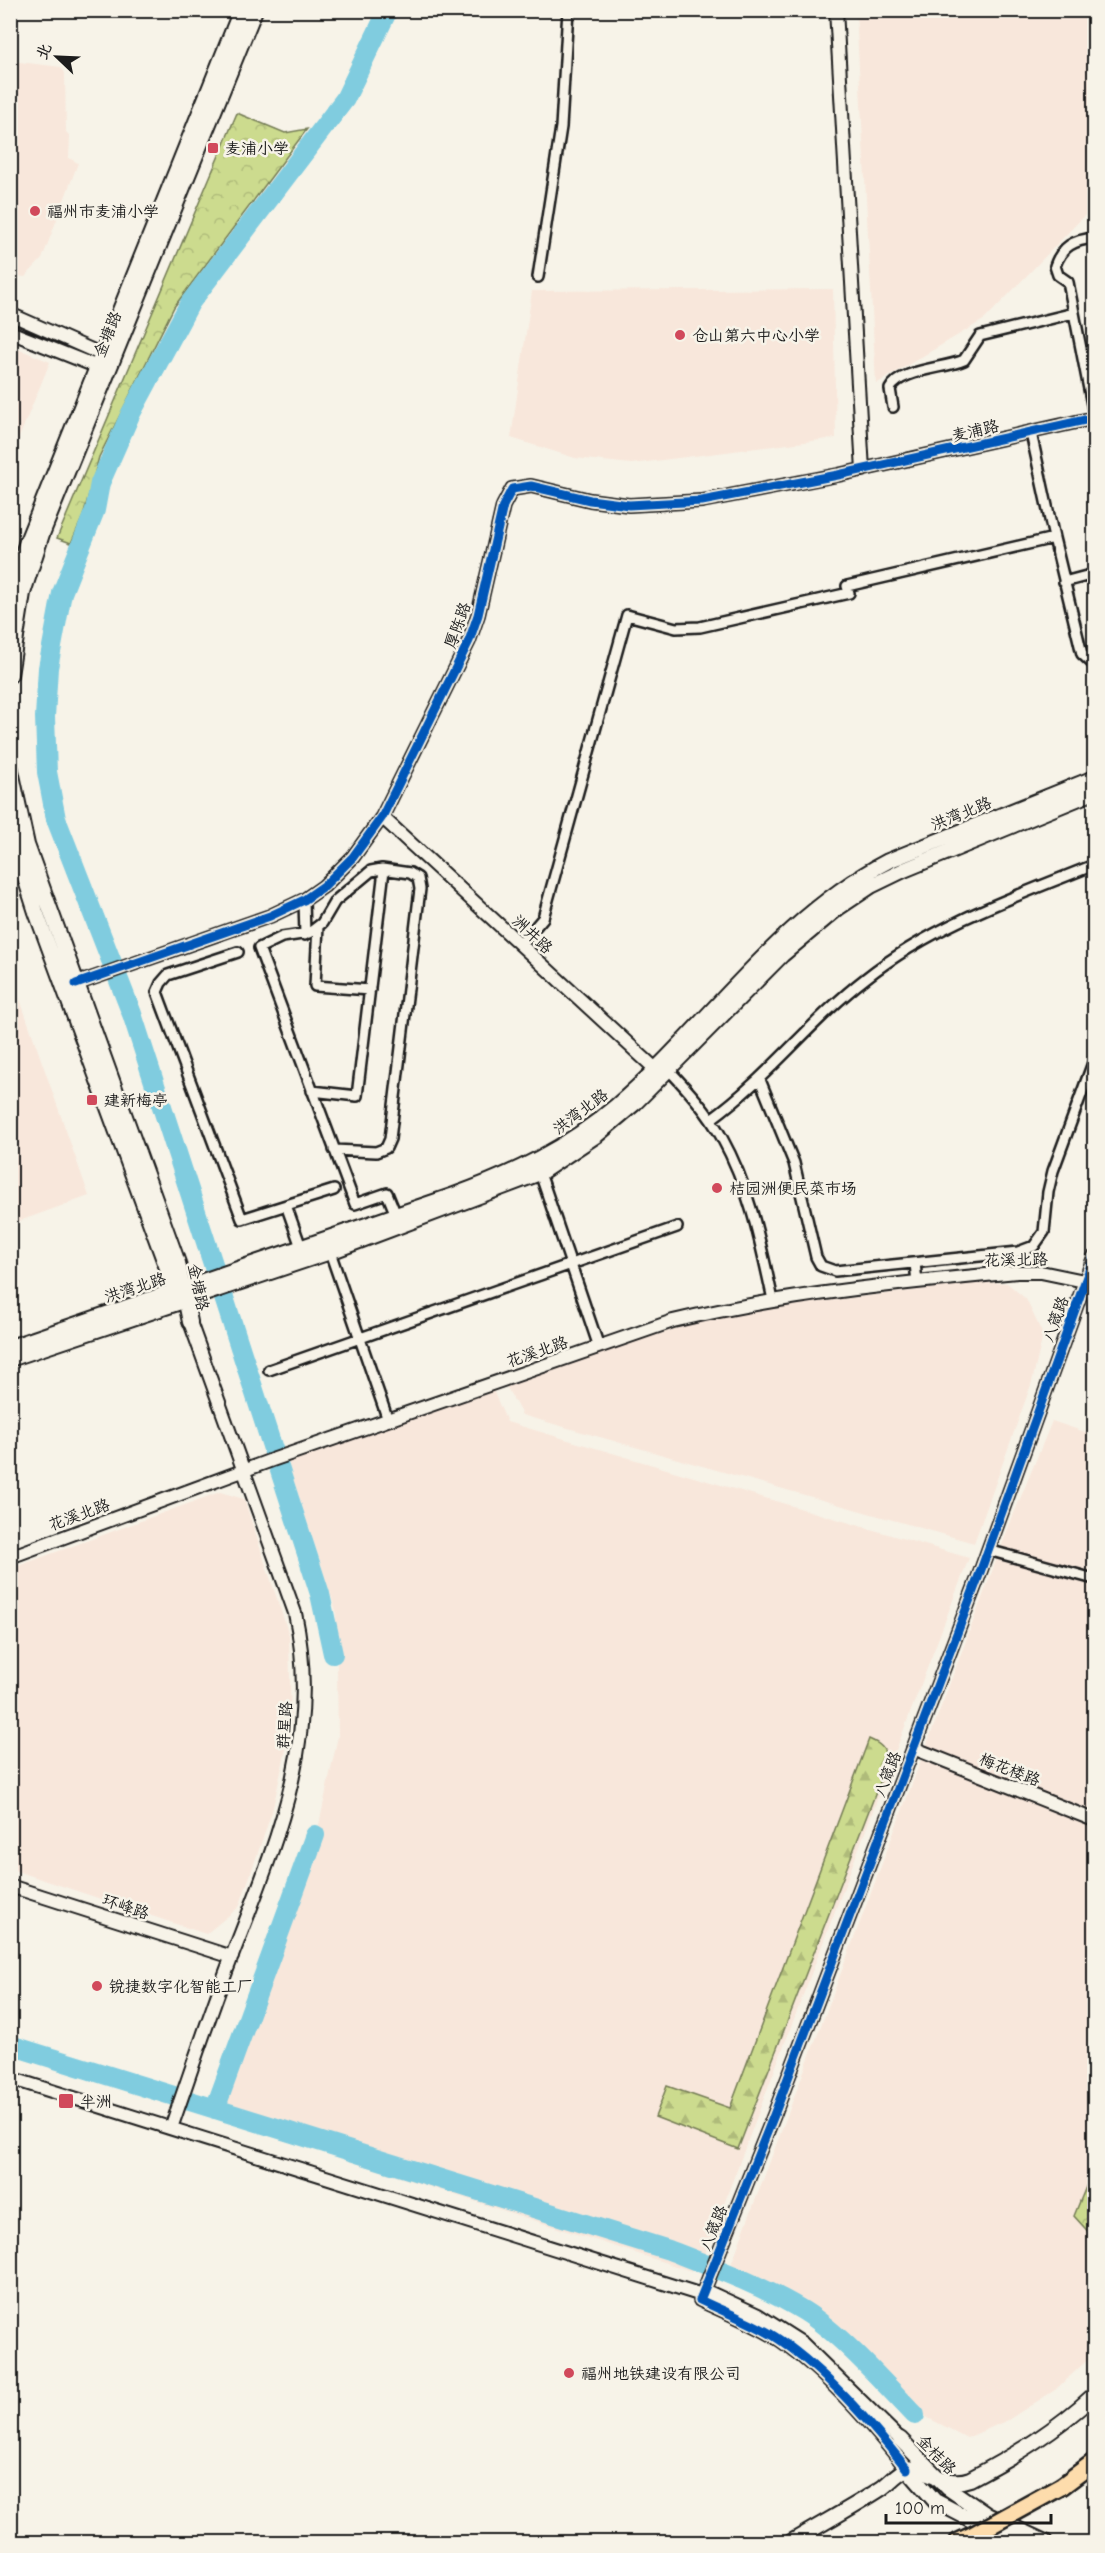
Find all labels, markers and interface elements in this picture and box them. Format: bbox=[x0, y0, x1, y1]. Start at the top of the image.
north arrow bbox=[27, 27, 87, 87]
text: 北 bbox=[33, 41, 56, 62]
place label: 麦浦小学 bbox=[225, 140, 289, 158]
marker: 麦浦小学 bbox=[206, 141, 220, 155]
place label: 福州市麦浦小学 bbox=[47, 203, 159, 221]
marker: 福州市麦浦小学 bbox=[28, 204, 42, 218]
street label: 金塘路 bbox=[91, 309, 125, 360]
place label: 仓山第六中心小学 bbox=[692, 327, 820, 345]
marker: 仓山第六中心小学 bbox=[673, 328, 687, 342]
street label: 麦浦路 bbox=[950, 417, 1001, 445]
street label: 厚陈路 bbox=[441, 600, 475, 651]
street label: 洪湾北路 bbox=[928, 794, 994, 834]
street label: 洲井路 bbox=[509, 912, 556, 958]
street label: 洪湾北路 bbox=[550, 1085, 612, 1138]
place label: 建新梅亭 bbox=[104, 1092, 168, 1110]
marker: 建新梅亭 bbox=[85, 1093, 99, 1107]
place label: 桔园洲便民菜市场 bbox=[729, 1180, 857, 1198]
marker: 桔园洲便民菜市场 bbox=[710, 1181, 724, 1195]
street label: 花溪北路 bbox=[984, 1250, 1048, 1270]
street label: 金塘路 bbox=[184, 1262, 212, 1313]
street label: 洪湾北路 bbox=[102, 1270, 169, 1306]
street label: 八箴路 bbox=[1039, 1294, 1073, 1345]
street label: 花溪北路 bbox=[504, 1333, 571, 1371]
street label: 花溪北路 bbox=[46, 1496, 112, 1534]
street label: 群星路 bbox=[274, 1700, 296, 1750]
street label: 八箴路 bbox=[871, 1749, 905, 1800]
street label: 梅花楼路 bbox=[977, 1750, 1043, 1790]
street label: 环峰路 bbox=[100, 1891, 151, 1923]
place label: 锐捷数字化智能工厂 bbox=[109, 1978, 253, 1996]
marker: 锐捷数字化智能工厂 bbox=[90, 1979, 104, 1993]
marker: 半洲 bbox=[57, 2092, 75, 2110]
place label: 半洲 bbox=[80, 2093, 112, 2111]
street label: 八箴路 bbox=[697, 2203, 731, 2254]
place label: 福州地铁建设有限公司 bbox=[581, 2365, 741, 2383]
marker: 福州地铁建设有限公司 bbox=[562, 2366, 576, 2380]
street label: 金桔路 bbox=[913, 2431, 959, 2478]
scale bar bbox=[886, 2487, 1051, 2525]
text: 100 m bbox=[895, 2498, 945, 2519]

